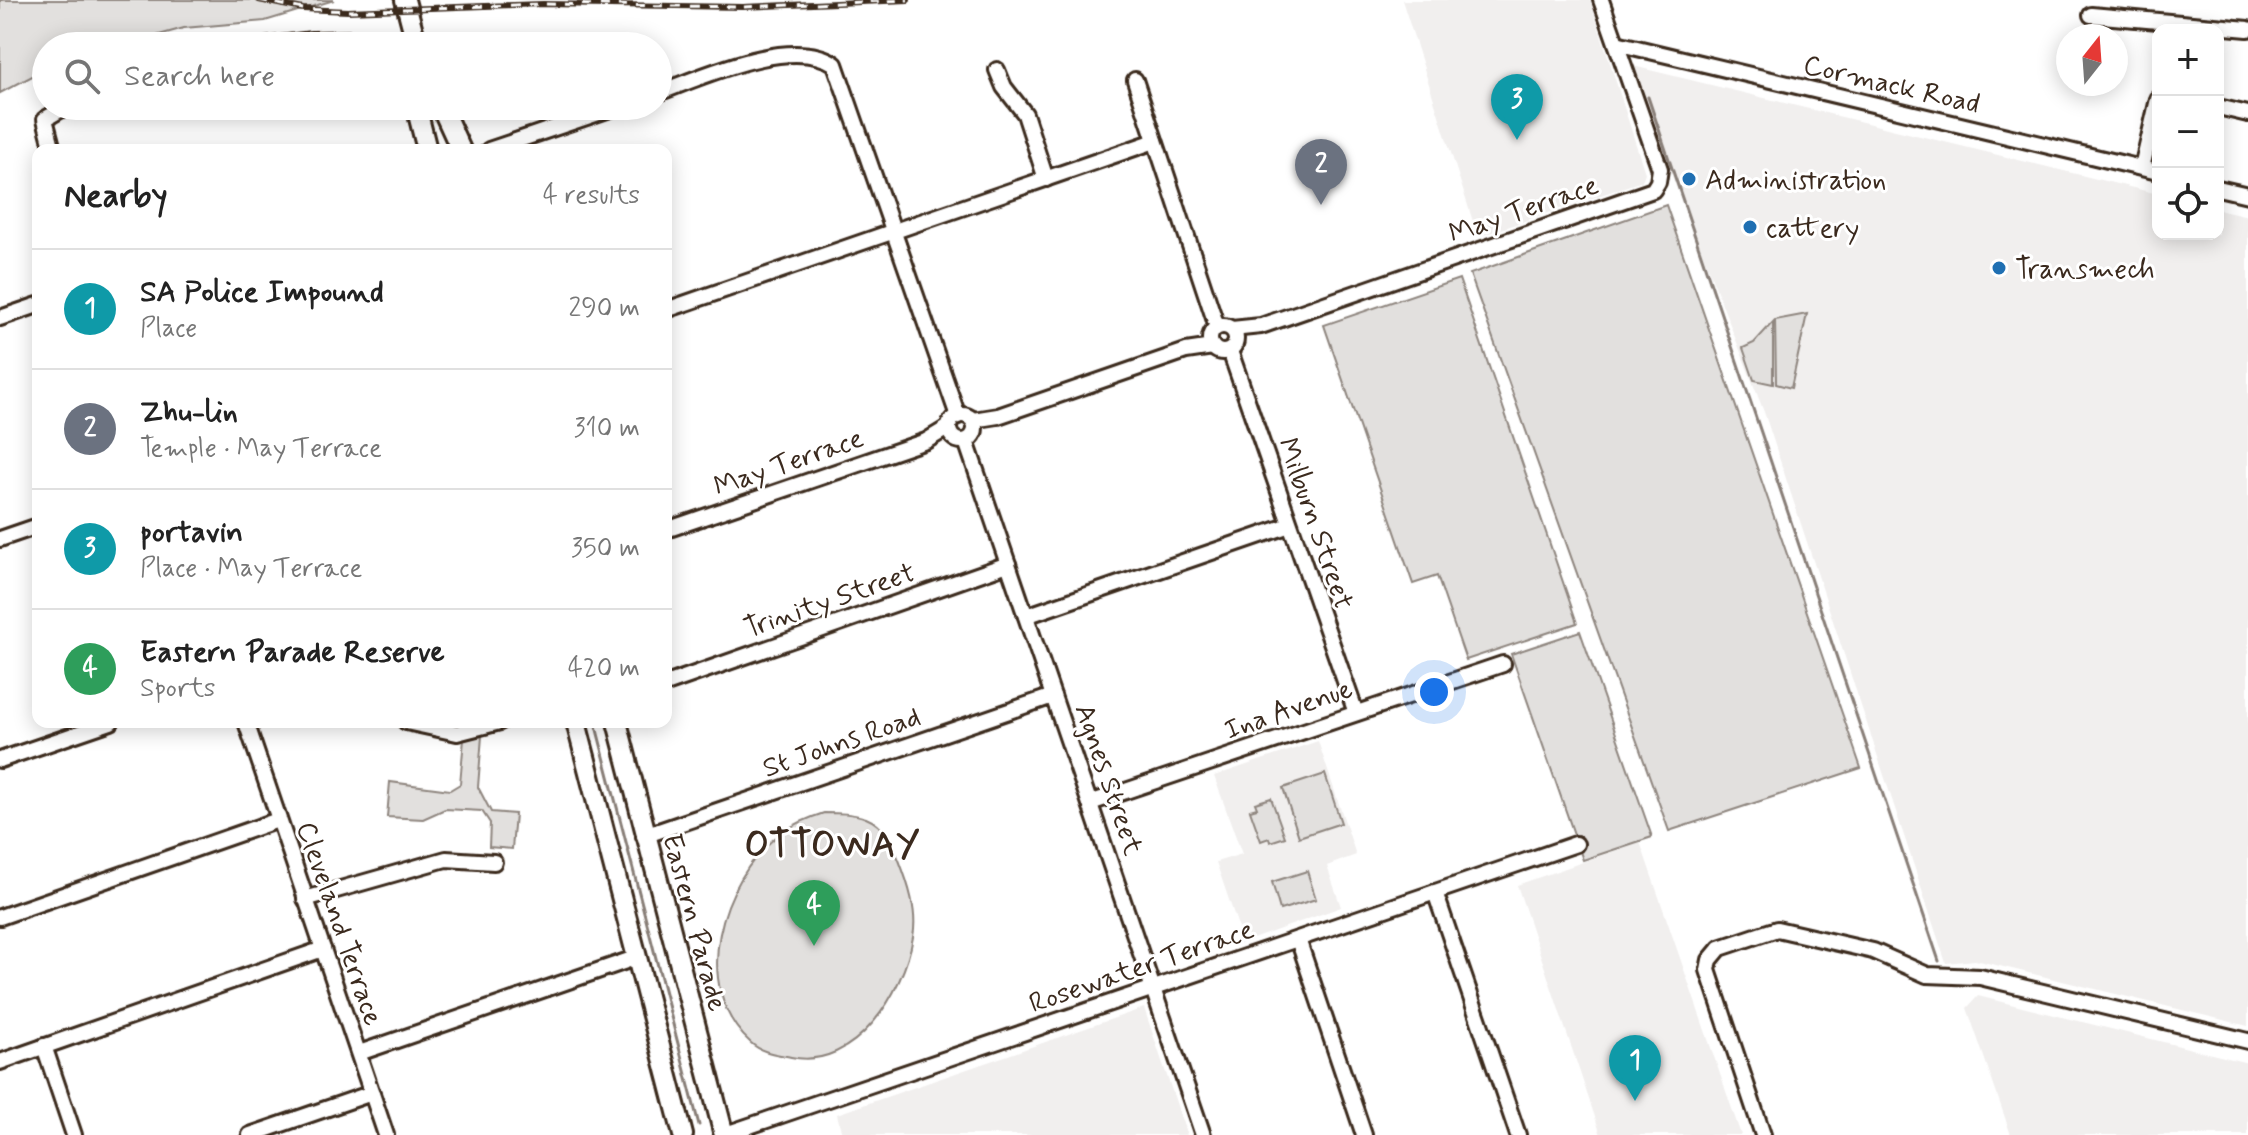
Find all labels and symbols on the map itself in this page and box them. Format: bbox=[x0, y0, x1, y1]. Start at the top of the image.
north arrow bbox=[2056, 24, 2128, 96]
street label: Cormack Road bbox=[1800, 47, 1983, 124]
pin: 3 bbox=[1491, 74, 1543, 140]
pin: 2 bbox=[1295, 139, 1347, 205]
place label: Administration bbox=[1705, 163, 1886, 200]
street label: May Terrace bbox=[1444, 167, 1604, 253]
marker: Administration bbox=[1680, 170, 1698, 188]
place label: cattery bbox=[1766, 211, 1859, 248]
marker: cattery bbox=[1741, 218, 1759, 236]
place label: Transmech bbox=[2015, 252, 2155, 289]
marker: Transmech bbox=[1990, 259, 2008, 277]
street label: May Terrace bbox=[709, 420, 869, 506]
street label: Milburn Street bbox=[1268, 433, 1361, 615]
street label: Trinity Street bbox=[739, 555, 920, 648]
street label: Ina Avenue bbox=[1220, 671, 1358, 750]
your location bbox=[1414, 672, 1454, 712]
street label: St Johns Road bbox=[758, 699, 926, 788]
street label: Agnes Street bbox=[1064, 699, 1151, 861]
street label: Cleveland Terrace bbox=[286, 817, 391, 1031]
district label: OTTOWAY bbox=[744, 823, 922, 870]
street label: Eastern Parade bbox=[652, 830, 735, 1016]
pin: 4 bbox=[788, 880, 840, 946]
street label: Rosewater Terrace bbox=[1025, 912, 1259, 1023]
pin: 1 bbox=[1609, 1035, 1661, 1101]

